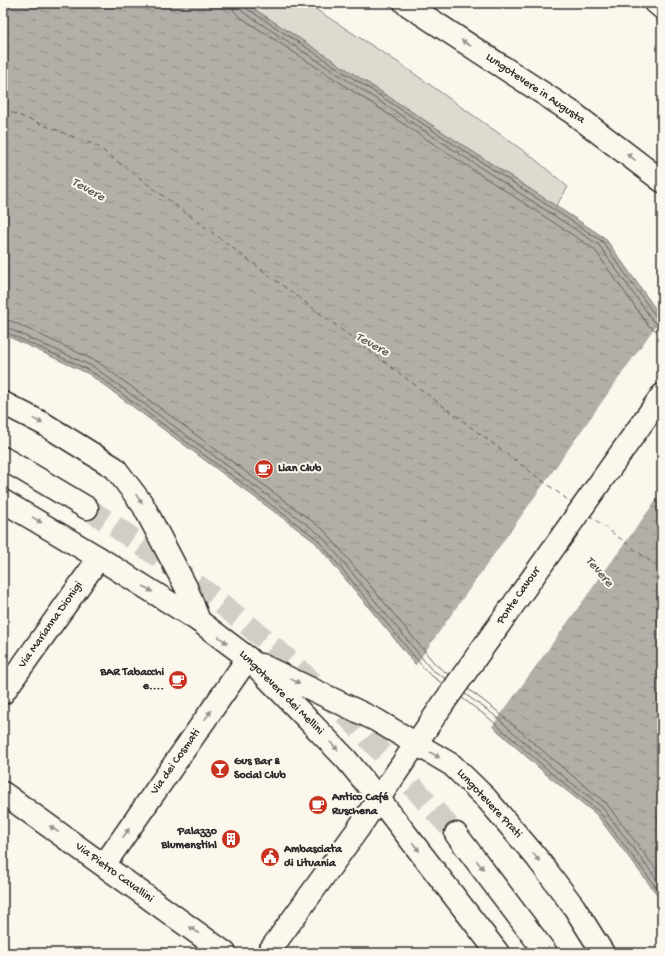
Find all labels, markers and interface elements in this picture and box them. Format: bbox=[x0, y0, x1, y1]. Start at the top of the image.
one-way arrow bbox=[461, 40, 472, 47]
street label: Lungotevere in Augusta bbox=[483, 51, 588, 128]
one-way arrow bbox=[626, 153, 636, 161]
water label: Tevere bbox=[69, 175, 108, 206]
water label: Tevere bbox=[353, 330, 392, 361]
one-way arrow bbox=[32, 418, 43, 424]
cafe icon: Lian Club bbox=[253, 458, 275, 480]
place label: Lian Club bbox=[278, 462, 322, 476]
one-way arrow bbox=[135, 494, 143, 505]
one-way arrow bbox=[31, 517, 43, 524]
water label: Tevere bbox=[582, 554, 617, 591]
street label: Ponte Cavour bbox=[493, 563, 545, 628]
street label: Via Marianna Dionigi bbox=[15, 579, 86, 672]
one-way arrow bbox=[142, 585, 154, 592]
one-way arrow bbox=[218, 635, 229, 644]
street label: Lungotevere dei Mellini bbox=[236, 648, 327, 739]
place label: BAR Tabacchi e.... bbox=[99, 666, 164, 694]
cafe icon: BAR Tabacchi e.... bbox=[167, 669, 189, 691]
one-way arrow bbox=[290, 678, 301, 684]
one-way arrow bbox=[204, 709, 212, 720]
street label: Via dei Cosmati bbox=[148, 726, 204, 798]
one-way arrow bbox=[329, 741, 338, 751]
one-way arrow bbox=[429, 751, 441, 758]
place label: Gus Bar & Social Club bbox=[234, 755, 286, 783]
bar icon: Gus Bar & Social Club bbox=[209, 758, 231, 780]
street label: Lungotevere Prati bbox=[453, 766, 525, 842]
place label: Antico Café Ruschena bbox=[331, 791, 389, 819]
cafe icon: Antico Café Ruschena bbox=[307, 794, 329, 816]
one-way arrow bbox=[49, 825, 60, 833]
place label: Palazzo Blumenstihl bbox=[160, 825, 218, 853]
one-way arrow bbox=[122, 828, 130, 838]
building icon: Palazzo Blumenstihl bbox=[220, 828, 242, 850]
street label: Via Pietro Cavallini bbox=[71, 839, 156, 906]
one-way arrow bbox=[412, 841, 420, 852]
place label: Ambasciata di Lituania bbox=[283, 843, 343, 871]
public building icon: Ambasciata di Lituania bbox=[259, 846, 281, 868]
one-way arrow bbox=[531, 851, 540, 862]
one-way arrow bbox=[476, 859, 485, 870]
one-way arrow bbox=[189, 926, 199, 934]

